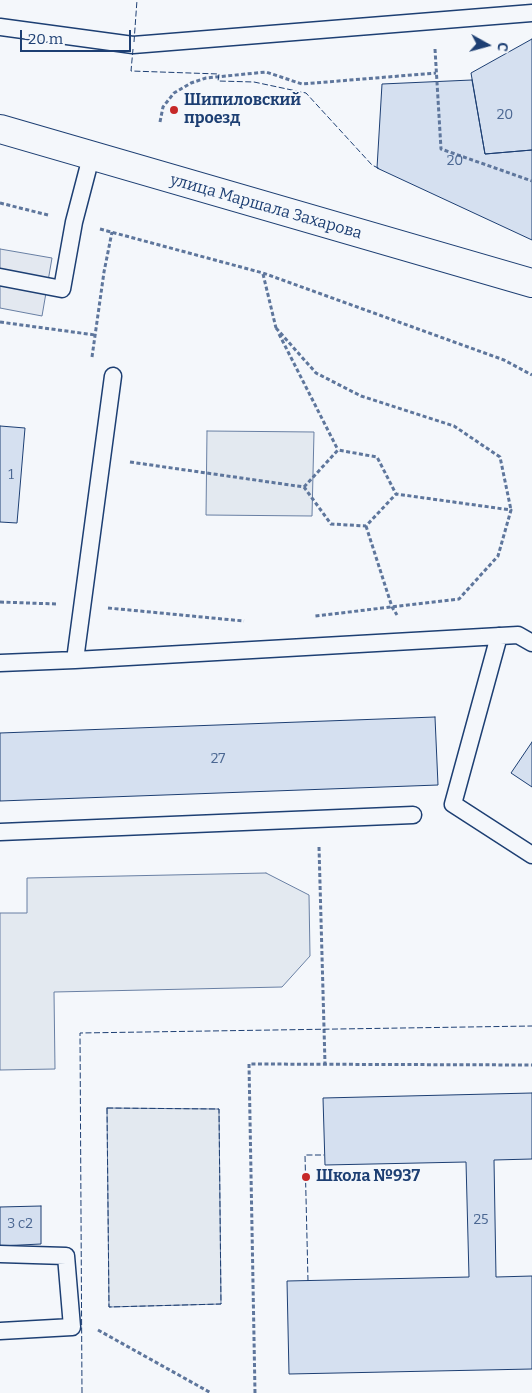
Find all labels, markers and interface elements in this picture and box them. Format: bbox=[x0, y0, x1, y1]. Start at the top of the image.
scale bar bbox=[22, 20, 134, 52]
north arrow bbox=[462, 20, 512, 70]
text: 20 m bbox=[28, 30, 63, 48]
text: С bbox=[493, 41, 511, 52]
place label: Шипиловский проезд bbox=[184, 91, 301, 129]
marker: Шипиловский проезд bbox=[168, 104, 180, 116]
house number: 20 bbox=[497, 107, 513, 123]
house number: 20 bbox=[447, 153, 463, 169]
street label: улица Маршала Захарова bbox=[168, 170, 364, 244]
house number: 1 bbox=[8, 467, 14, 483]
house number: 27 bbox=[211, 751, 225, 767]
place label: Школа №937 bbox=[316, 1167, 420, 1187]
marker: Школа №937 bbox=[300, 1171, 312, 1183]
house number: 25 bbox=[473, 1212, 489, 1228]
house number: 3 с2 bbox=[7, 1216, 33, 1232]

